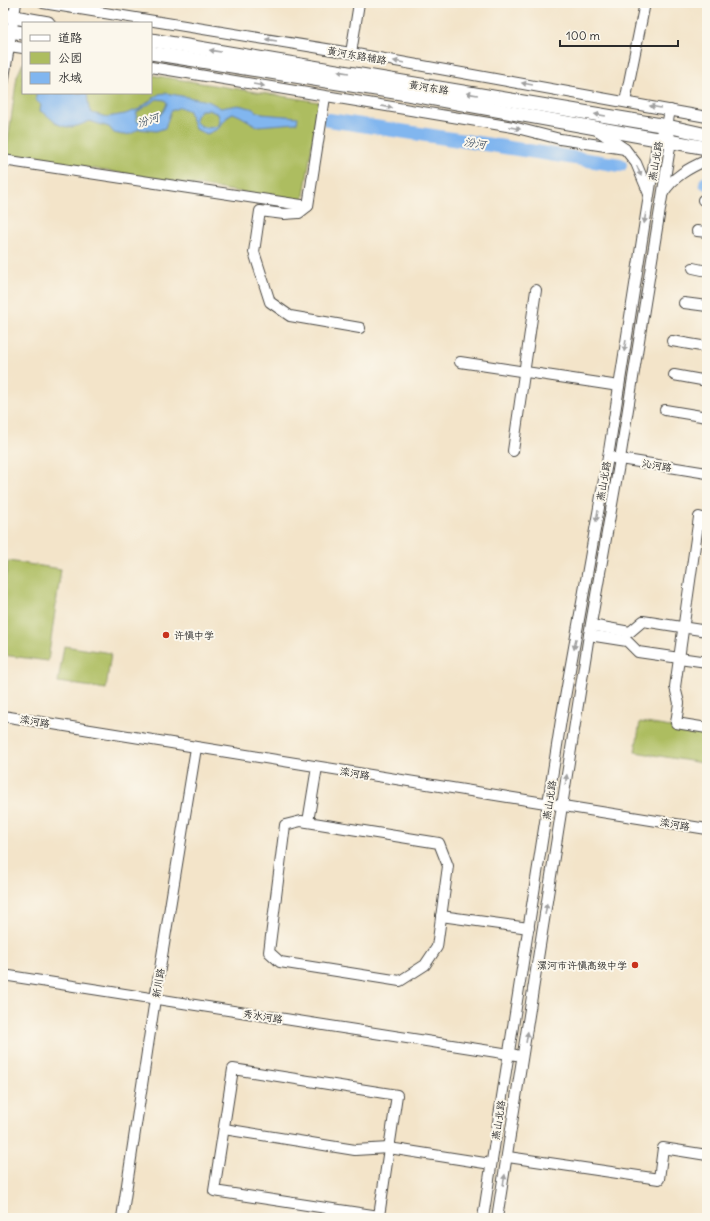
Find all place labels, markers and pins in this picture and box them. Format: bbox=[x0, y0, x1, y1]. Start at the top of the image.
place label: 许慎中学 bbox=[174, 629, 214, 642]
marker: 许慎中学 bbox=[161, 630, 171, 640]
place label: 漯河市许慎高级中学 bbox=[537, 959, 627, 972]
marker: 漯河市许慎高级中学 bbox=[630, 960, 640, 970]

